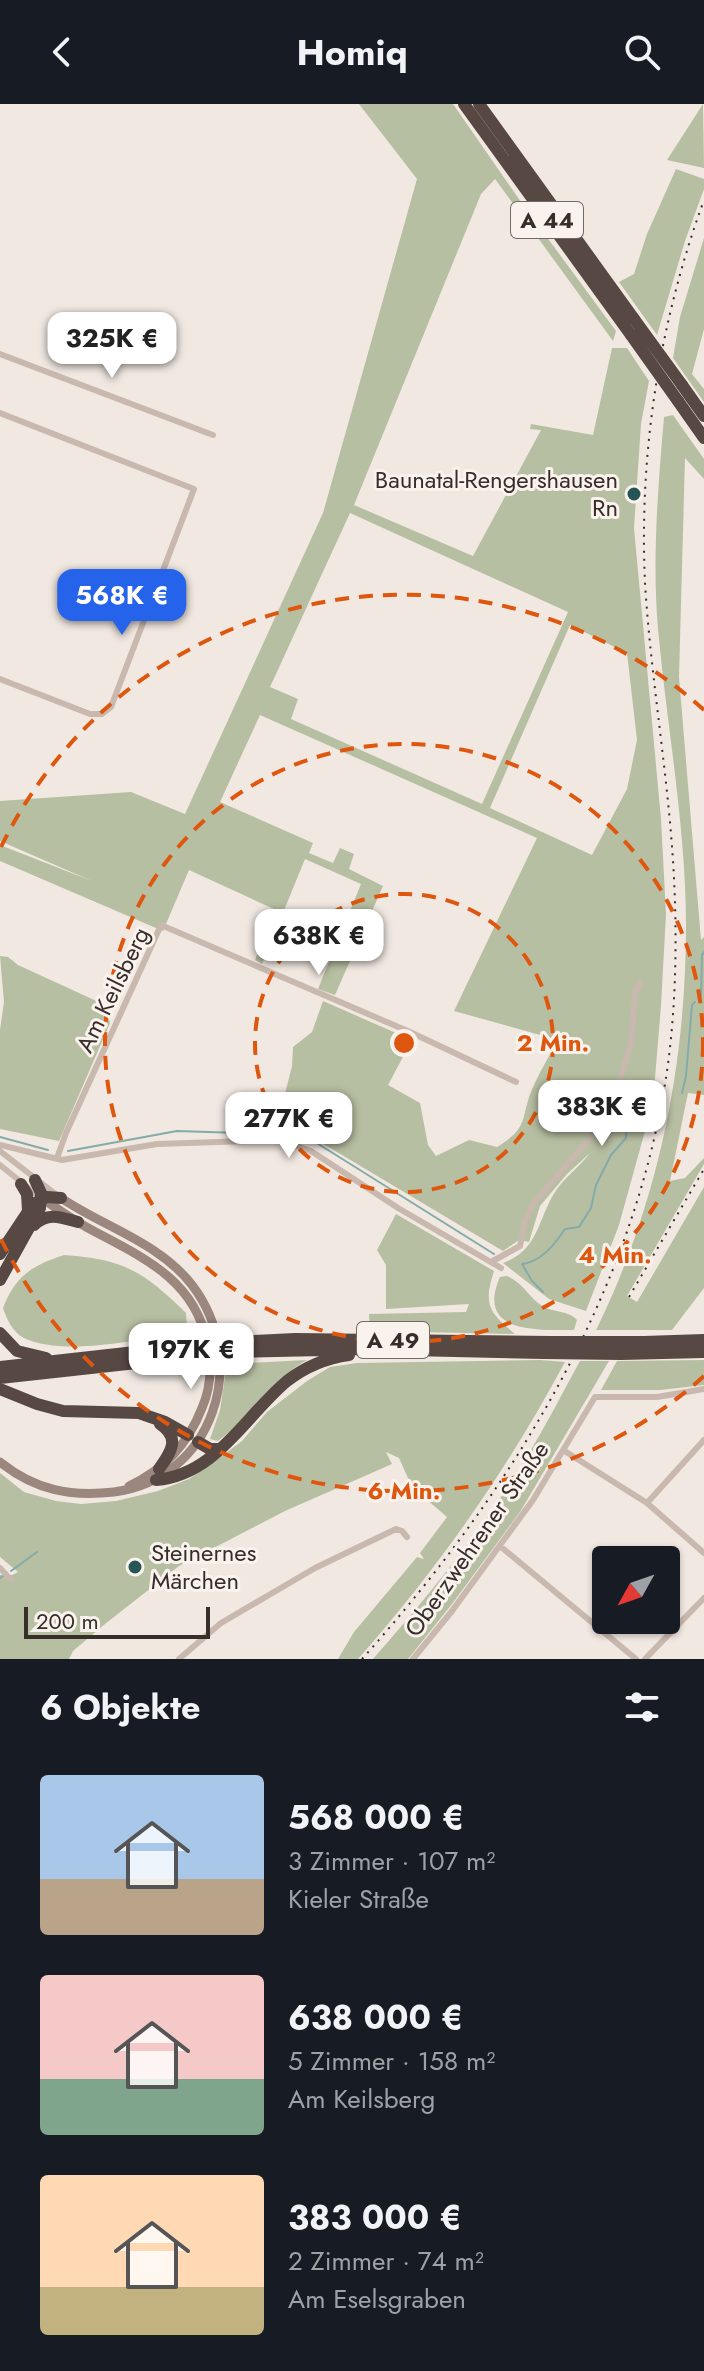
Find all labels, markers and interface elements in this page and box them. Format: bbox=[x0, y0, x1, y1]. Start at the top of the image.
text: Homiq bbox=[296, 26, 408, 78]
icon: back bbox=[40, 30, 84, 74]
icon: search bbox=[620, 30, 664, 74]
road number: A 44 bbox=[511, 202, 583, 238]
pin: 325K € bbox=[47, 312, 177, 380]
text: 325K € bbox=[66, 319, 158, 357]
place label: Baunatal-Rengershausen Rn bbox=[375, 462, 618, 525]
marker: Baunatal-Rengershausen Rn bbox=[625, 485, 643, 503]
pin: 568K € bbox=[57, 569, 187, 637]
text: 568K € bbox=[75, 576, 169, 614]
pin: 638K € bbox=[254, 909, 384, 977]
text: 638K € bbox=[273, 916, 365, 954]
street label: Am Keilsberg bbox=[67, 921, 158, 1059]
text: 2 Min. bbox=[517, 1025, 589, 1060]
centre of rings bbox=[390, 1029, 418, 1057]
pin: 383K € bbox=[537, 1080, 667, 1148]
text: 383K € bbox=[556, 1087, 648, 1125]
pin: 277K € bbox=[224, 1092, 354, 1160]
text: 277K € bbox=[243, 1099, 335, 1137]
text: 4 Min. bbox=[578, 1237, 652, 1272]
road number: A 49 bbox=[357, 1322, 429, 1358]
pin: 197K € bbox=[126, 1323, 256, 1391]
text: 197K € bbox=[147, 1330, 235, 1368]
street label: Oberzwehrener Straße bbox=[396, 1434, 557, 1644]
text: 6 Min. bbox=[368, 1473, 440, 1508]
place label: Steinernes Märchen bbox=[151, 1535, 256, 1598]
north arrow bbox=[592, 1546, 680, 1634]
map controls bbox=[592, 1546, 680, 1634]
marker: Steinernes Märchen bbox=[126, 1558, 144, 1576]
scale bar bbox=[24, 1603, 210, 1639]
text: 200 m bbox=[36, 1605, 99, 1637]
text: 6 Objekte bbox=[40, 1683, 200, 1732]
icon: filters bbox=[620, 1685, 664, 1729]
text: 568 000 € bbox=[288, 1793, 464, 1842]
icon: home bbox=[104, 1807, 200, 1903]
text: 3 Zimmer · 107 m² bbox=[288, 1842, 495, 1880]
text: Kieler Straße bbox=[288, 1880, 429, 1918]
text: 638 000 € bbox=[288, 1993, 463, 2042]
icon: home bbox=[104, 2007, 200, 2103]
text: 5 Zimmer · 158 m² bbox=[288, 2042, 495, 2080]
text: Am Keilsberg bbox=[288, 2080, 435, 2118]
text: 383 000 € bbox=[288, 2193, 462, 2242]
icon: home bbox=[104, 2207, 200, 2303]
text: 2 Zimmer · 74 m² bbox=[288, 2242, 484, 2280]
text: Am Eselsgraben bbox=[288, 2280, 466, 2318]

